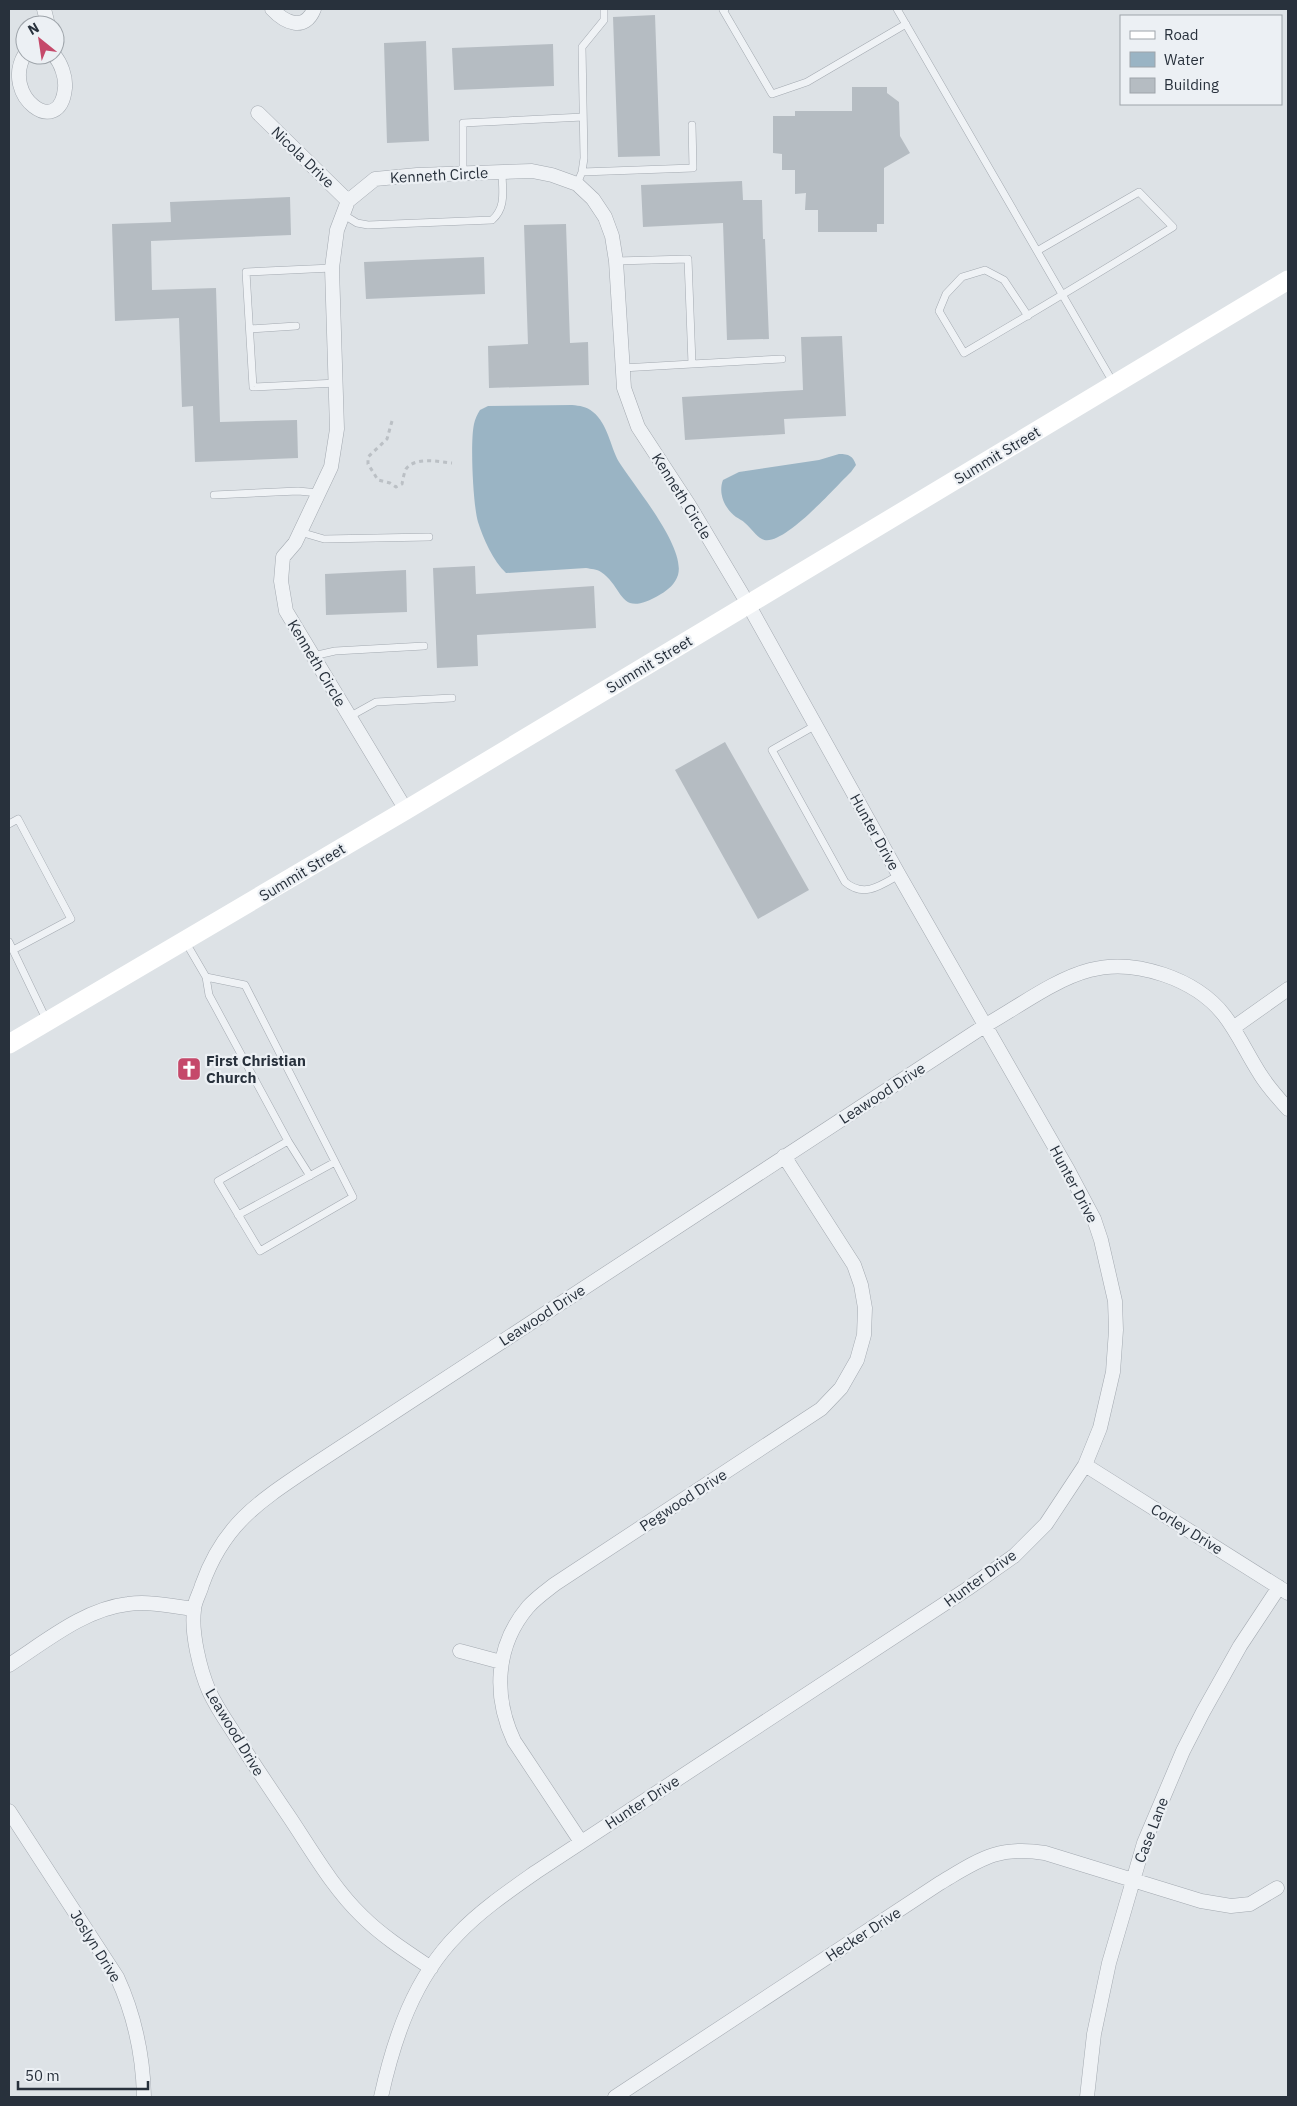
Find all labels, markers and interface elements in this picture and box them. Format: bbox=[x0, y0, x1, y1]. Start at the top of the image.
north arrow bbox=[15, 15, 65, 65]
legend bbox=[1120, 15, 1282, 105]
text: N bbox=[25, 18, 42, 39]
text: Road bbox=[1164, 25, 1199, 44]
text: Water bbox=[1164, 50, 1205, 69]
text: Building bbox=[1164, 75, 1219, 94]
street label: Nicola Drive bbox=[267, 122, 339, 192]
street label: Kenneth Circle bbox=[389, 163, 489, 187]
street label: Summit Street bbox=[950, 422, 1044, 488]
street label: Kenneth Circle bbox=[648, 449, 716, 543]
street label: Kenneth Circle bbox=[284, 616, 350, 710]
street label: Summit Street bbox=[602, 631, 696, 697]
street label: Hunter Drive bbox=[846, 790, 904, 874]
street label: Summit Street bbox=[255, 839, 349, 905]
place label: First Christian Church bbox=[206, 1051, 306, 1087]
church icon: First Christian Church bbox=[176, 1056, 202, 1082]
street label: Leawood Drive bbox=[835, 1058, 929, 1128]
street label: Hunter Drive bbox=[1046, 1142, 1102, 1226]
street label: Leawood Drive bbox=[495, 1280, 589, 1350]
street label: Pegwood Drive bbox=[636, 1465, 730, 1535]
street label: Corley Drive bbox=[1147, 1499, 1227, 1559]
street label: Hunter Drive bbox=[940, 1545, 1020, 1611]
street label: Leawood Drive bbox=[201, 1685, 269, 1779]
street label: Hunter Drive bbox=[601, 1771, 683, 1833]
street label: Case Lane bbox=[1130, 1795, 1172, 1865]
street label: Hecker Drive bbox=[822, 1903, 904, 1965]
street label: Joslyn Drive bbox=[66, 1906, 126, 1986]
scale bar bbox=[18, 2058, 148, 2090]
text: 50 m bbox=[25, 2066, 60, 2085]

